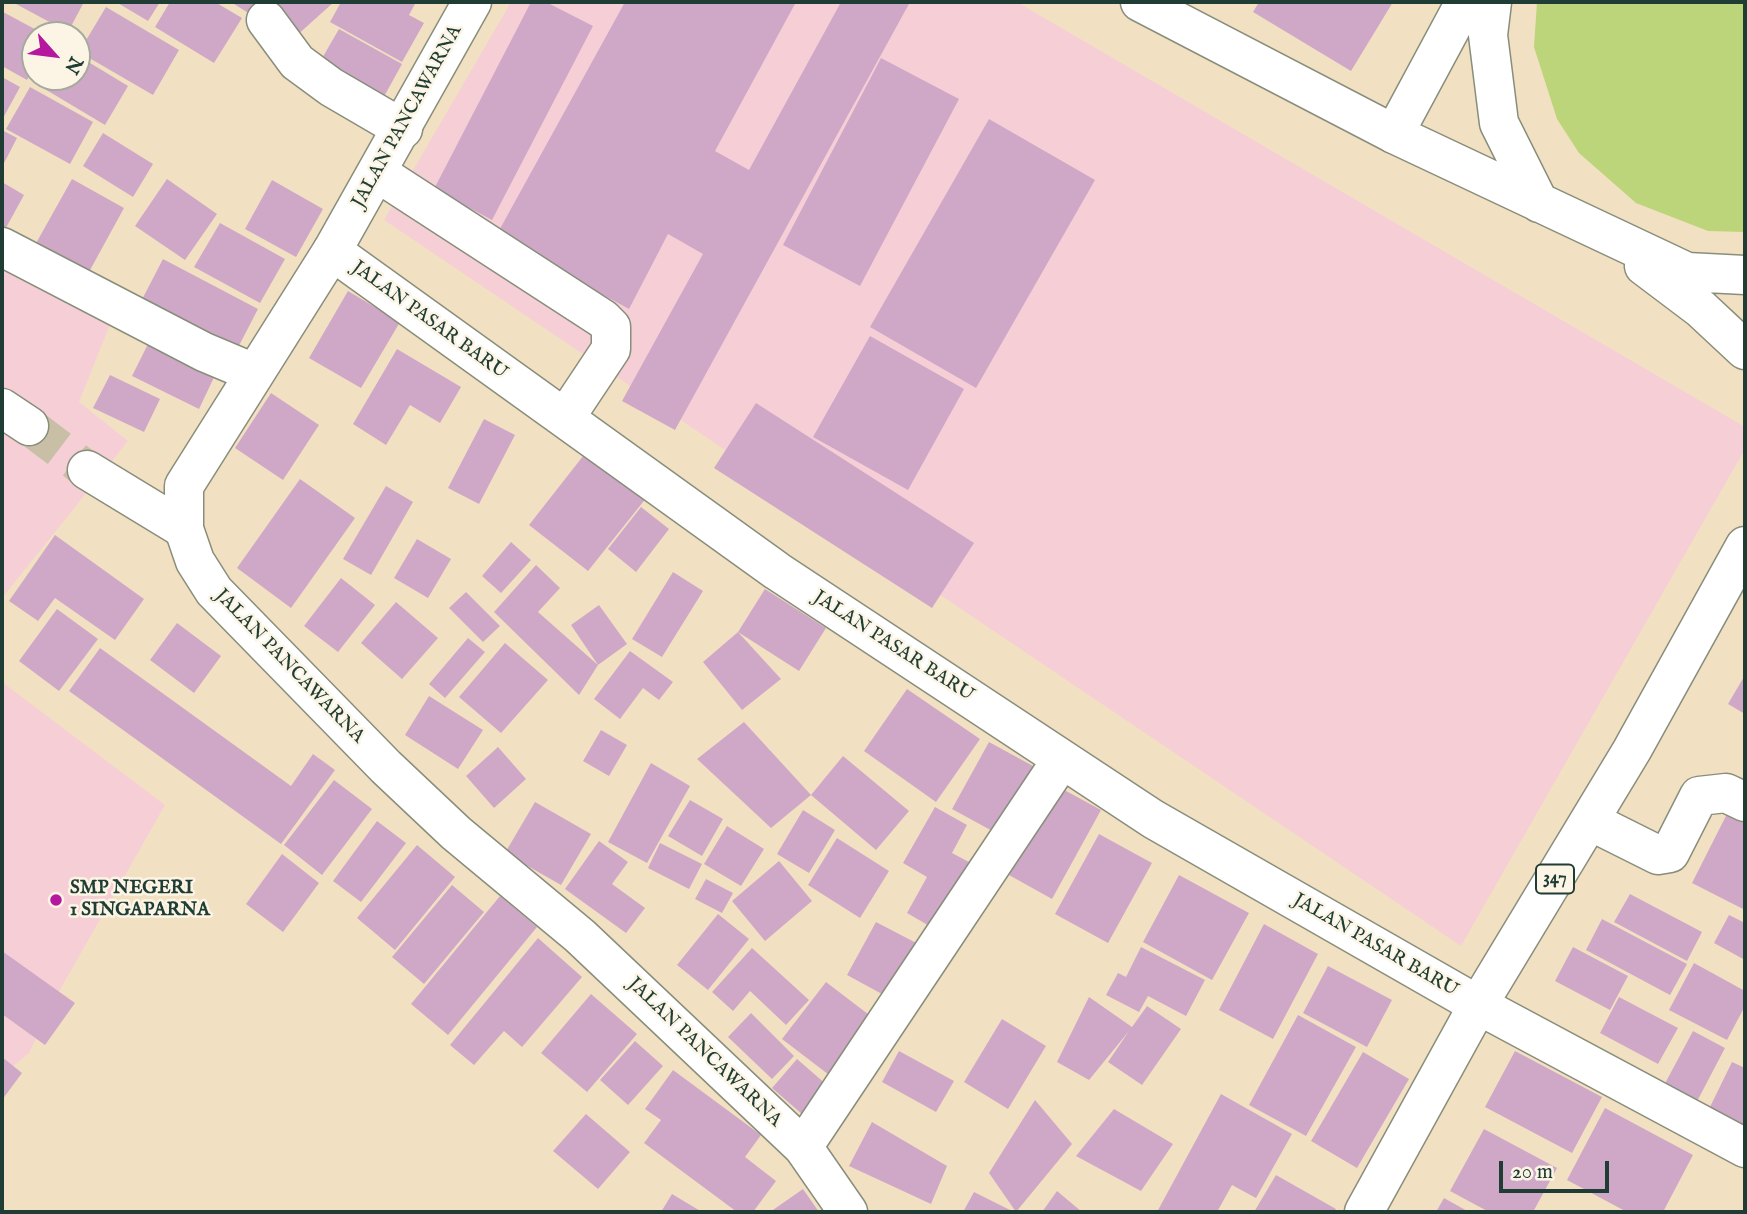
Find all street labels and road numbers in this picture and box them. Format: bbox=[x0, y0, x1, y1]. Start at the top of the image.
street label: JALAN PANCAWARNA bbox=[348, 22, 468, 212]
street label: JALAN PASAR BARU bbox=[347, 257, 511, 385]
street label: JALAN PANCAWARNA bbox=[209, 585, 369, 749]
street label: JALAN PASAR BARU bbox=[809, 587, 977, 707]
road number: 347 bbox=[1536, 864, 1574, 894]
street label: JALAN PASAR BARU bbox=[1288, 889, 1462, 1003]
street label: JALAN PANCAWARNA bbox=[622, 973, 786, 1133]

